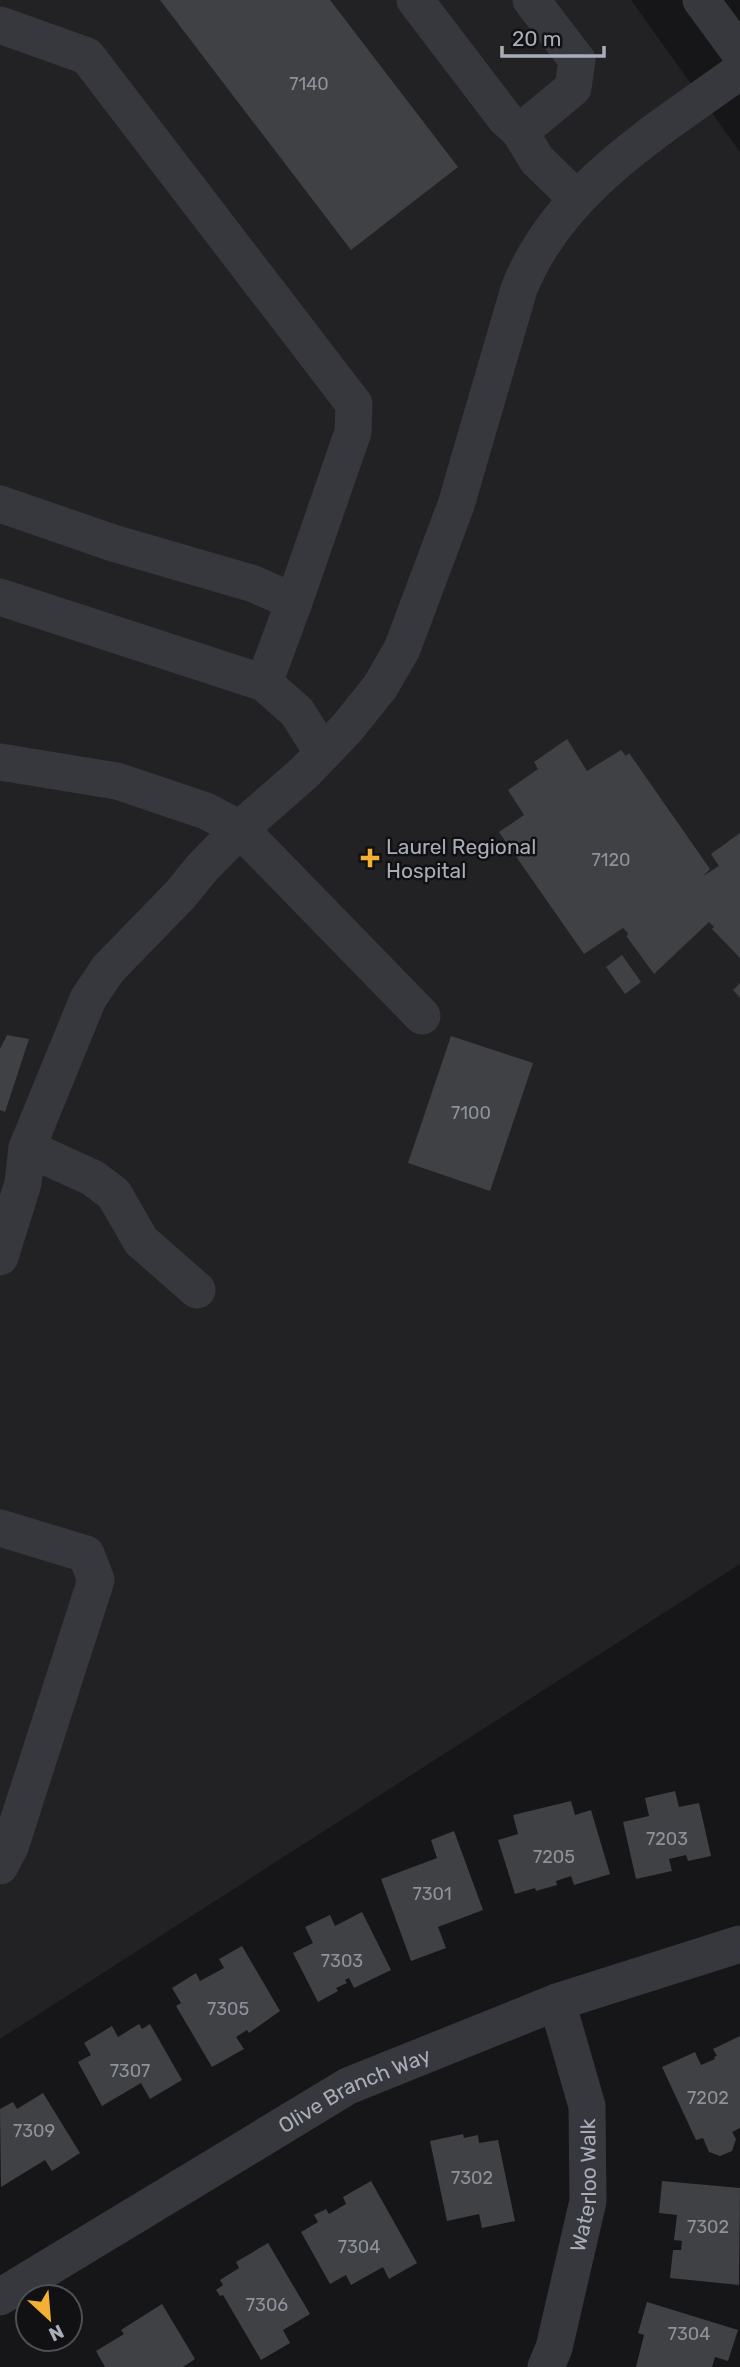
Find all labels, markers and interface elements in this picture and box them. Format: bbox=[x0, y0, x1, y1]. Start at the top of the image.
scale bar bbox=[502, 14, 604, 58]
text: 20 m bbox=[512, 26, 561, 51]
house number: 7140 bbox=[289, 73, 329, 95]
place label: Laurel Regional Hospital bbox=[386, 834, 536, 883]
marker: Laurel Regional Hospital bbox=[360, 848, 380, 868]
house number: 7120 bbox=[592, 849, 630, 871]
house number: 7100 bbox=[451, 1102, 491, 1124]
house number: 7203 bbox=[646, 1828, 688, 1850]
house number: 7205 bbox=[533, 1846, 575, 1868]
house number: 7301 bbox=[412, 1883, 452, 1905]
house number: 7303 bbox=[321, 1950, 363, 1972]
house number: 7305 bbox=[207, 1998, 249, 2020]
street label: Olive Branch Way bbox=[273, 2042, 434, 2138]
house number: 7307 bbox=[110, 2060, 150, 2082]
house number: 7202 bbox=[687, 2087, 729, 2109]
street label: Waterloo Walk bbox=[564, 2118, 601, 2254]
house number: 7309 bbox=[13, 2120, 55, 2142]
house number: 7302 bbox=[451, 2167, 493, 2189]
house number: 7302 bbox=[687, 2216, 729, 2238]
house number: 7304 bbox=[338, 2236, 380, 2258]
north arrow bbox=[14, 2283, 84, 2353]
house number: 7306 bbox=[246, 2294, 288, 2316]
text: N bbox=[45, 2319, 67, 2346]
house number: 7304 bbox=[668, 2323, 710, 2345]

